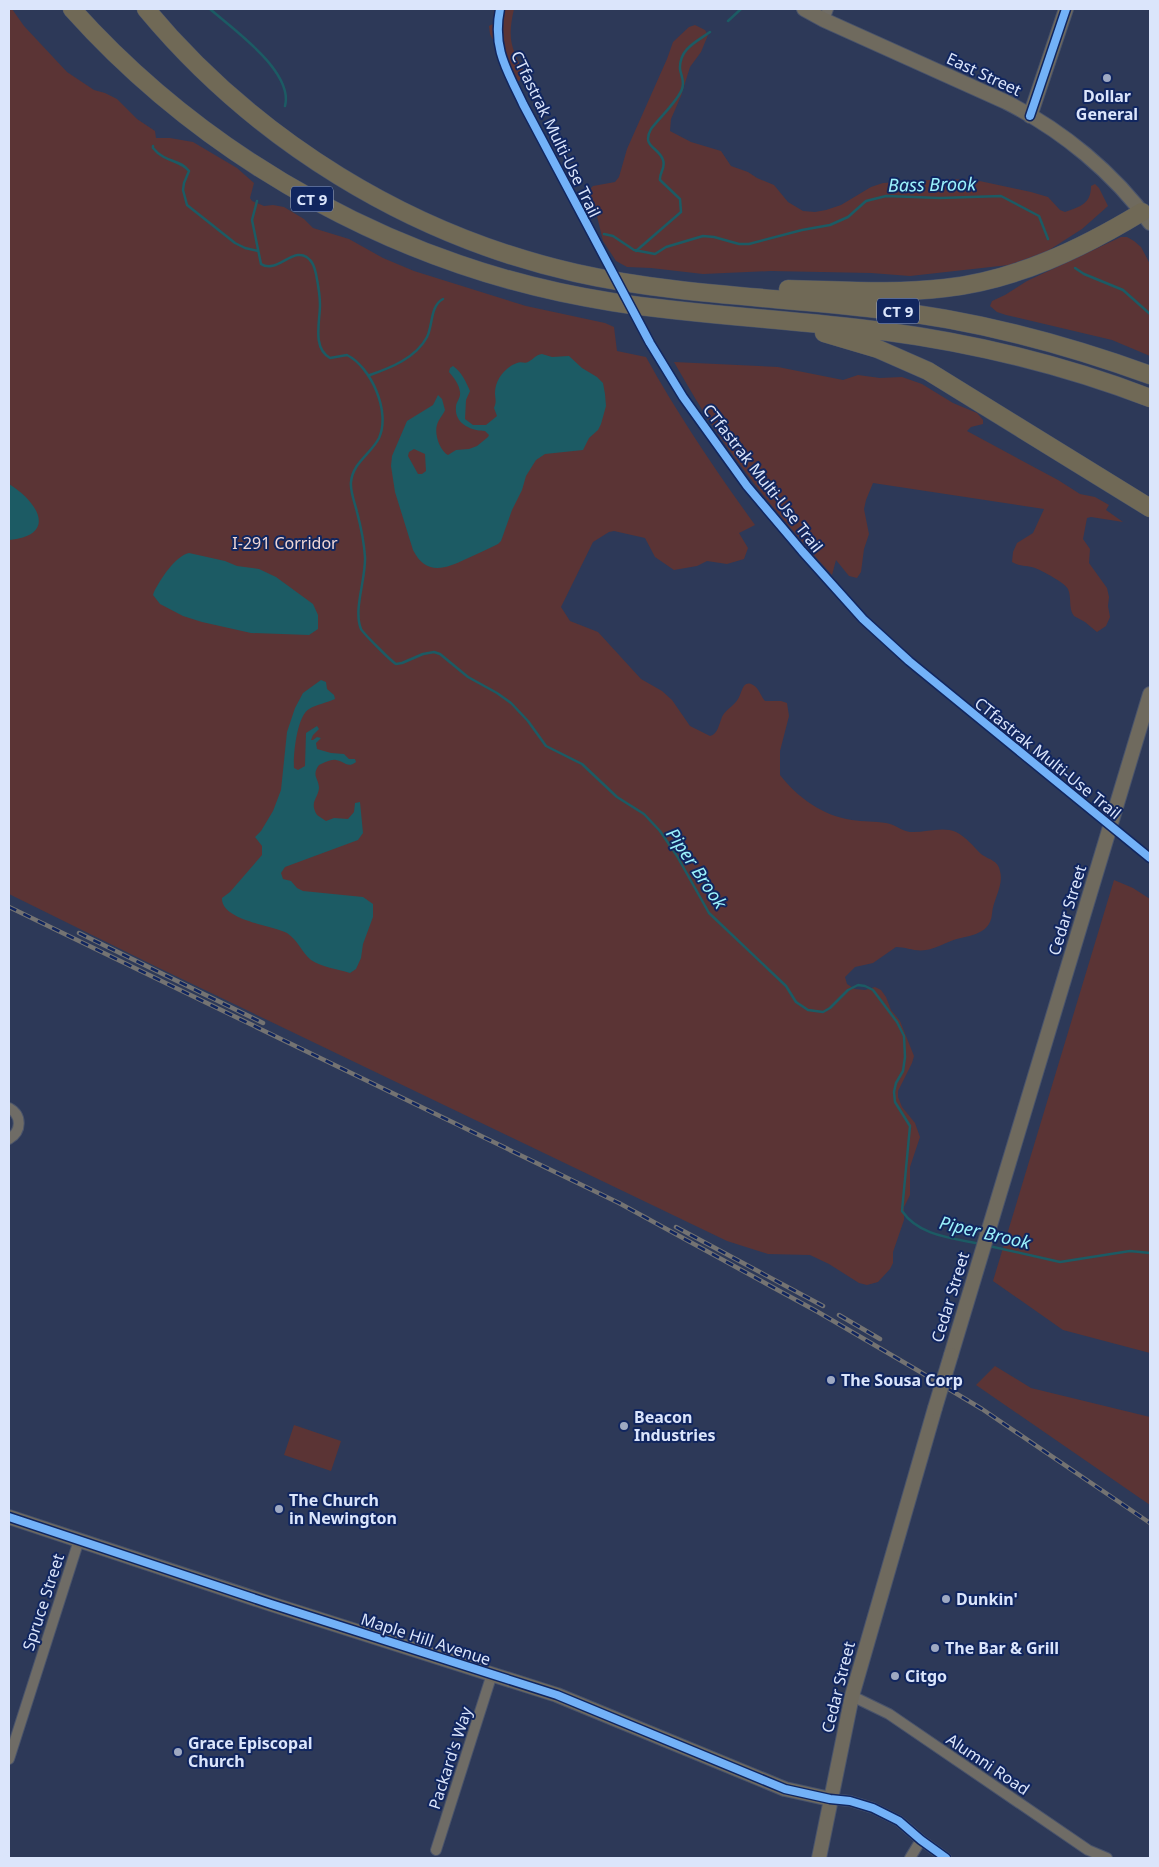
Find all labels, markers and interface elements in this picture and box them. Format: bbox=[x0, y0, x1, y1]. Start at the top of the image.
street label: CTfastrak Multi-Use Trail bbox=[506, 47, 606, 221]
street label: East Street bbox=[943, 47, 1025, 101]
marker: Dollar General bbox=[1101, 72, 1113, 84]
place label: Dollar General bbox=[1076, 85, 1138, 125]
water label: Bass Brook bbox=[888, 171, 977, 197]
road number: CT 9 bbox=[291, 186, 333, 212]
road number: CT 9 bbox=[877, 298, 919, 324]
street label: CTfastrak Multi-Use Trail bbox=[698, 399, 828, 557]
park label: I-291 Corridor bbox=[232, 532, 338, 554]
street label: CTfastrak Multi-Use Trail bbox=[970, 692, 1126, 824]
water label: Piper Brook bbox=[661, 823, 734, 914]
street label: Cedar Street bbox=[1043, 862, 1091, 958]
water label: Piper Brook bbox=[937, 1210, 1034, 1254]
street label: Cedar Street bbox=[926, 1249, 974, 1345]
place label: The Sousa Corp bbox=[841, 1369, 963, 1391]
marker: The Sousa Corp bbox=[825, 1374, 837, 1386]
place label: Beacon Industries bbox=[634, 1406, 716, 1446]
marker: Beacon Industries bbox=[618, 1420, 630, 1432]
place label: The Church in Newington bbox=[289, 1489, 397, 1529]
marker: The Church in Newington bbox=[273, 1503, 285, 1515]
street label: Spruce Street bbox=[17, 1551, 69, 1653]
place label: Dunkin' bbox=[956, 1588, 1018, 1610]
marker: Dunkin' bbox=[940, 1593, 952, 1605]
street label: Maple Hill Avenue bbox=[358, 1608, 494, 1670]
place label: The Bar & Grill bbox=[945, 1637, 1059, 1659]
street label: Cedar Street bbox=[816, 1639, 860, 1735]
marker: The Bar & Grill bbox=[929, 1642, 941, 1654]
place label: Citgo bbox=[905, 1665, 947, 1687]
marker: Citgo bbox=[889, 1670, 901, 1682]
street label: Packard's Way bbox=[423, 1703, 477, 1812]
street label: Alumni Road bbox=[942, 1728, 1034, 1800]
place label: Grace Episcopal Church bbox=[188, 1732, 313, 1772]
marker: Grace Episcopal Church bbox=[172, 1746, 184, 1758]

